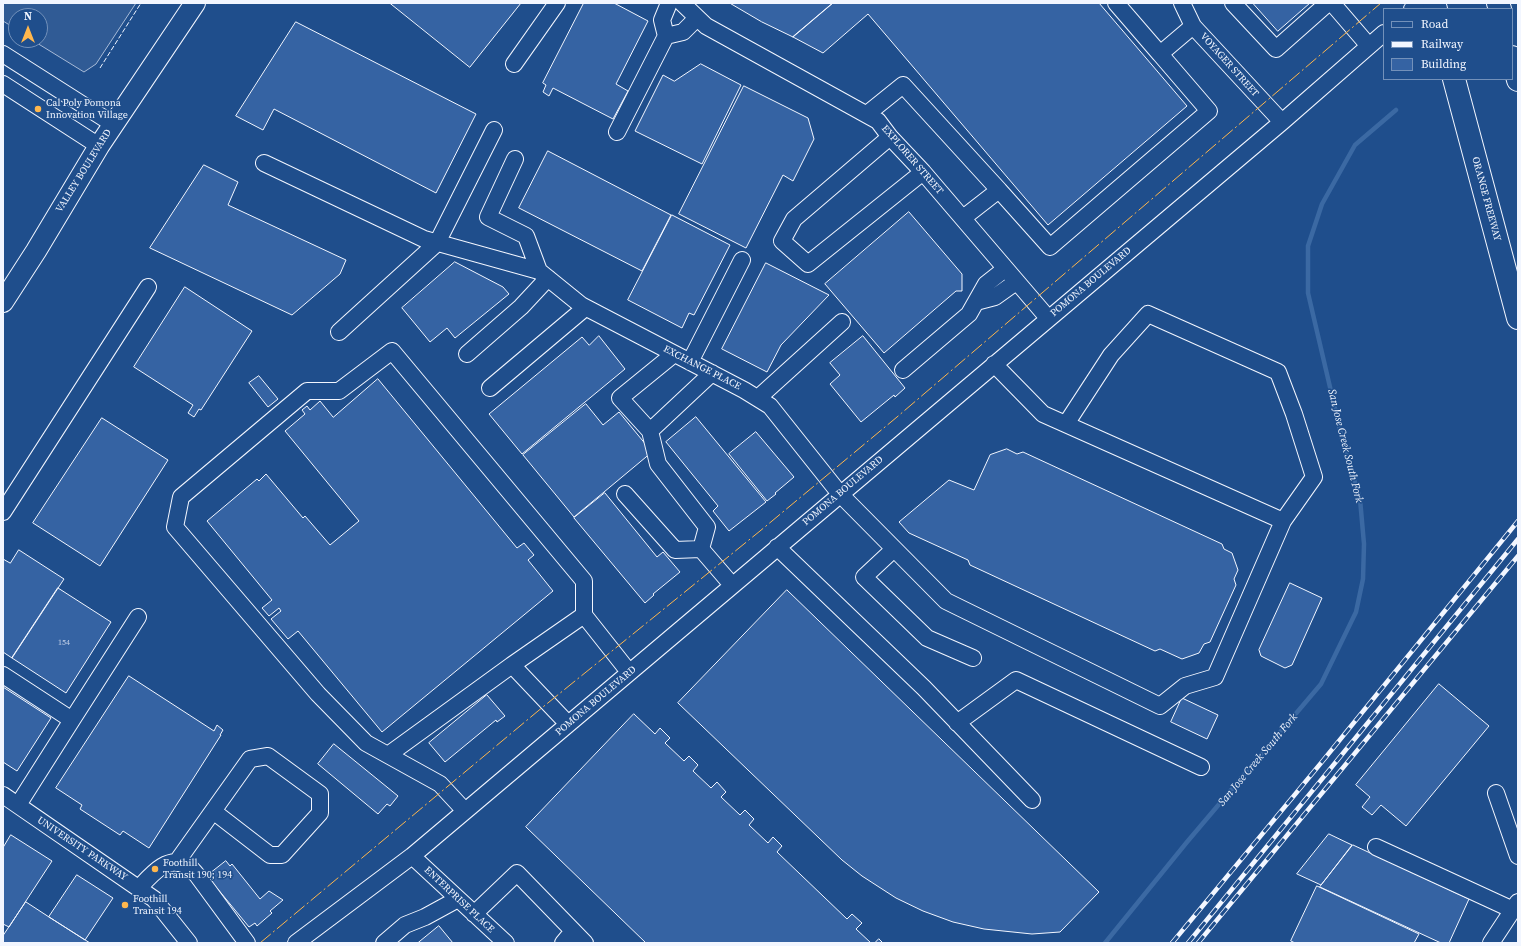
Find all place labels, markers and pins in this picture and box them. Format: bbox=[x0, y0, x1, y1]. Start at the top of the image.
place label: Cal Poly Pomona Innovation Village bbox=[46, 97, 128, 120]
marker: Cal Poly Pomona Innovation Village bbox=[33, 104, 43, 114]
place label: Foothill Transit 190; 194 bbox=[163, 857, 232, 880]
marker: Foothill Transit 190; 194 bbox=[150, 864, 160, 874]
place label: Foothill Transit 194 bbox=[133, 893, 182, 916]
marker: Foothill Transit 194 bbox=[120, 900, 130, 910]

